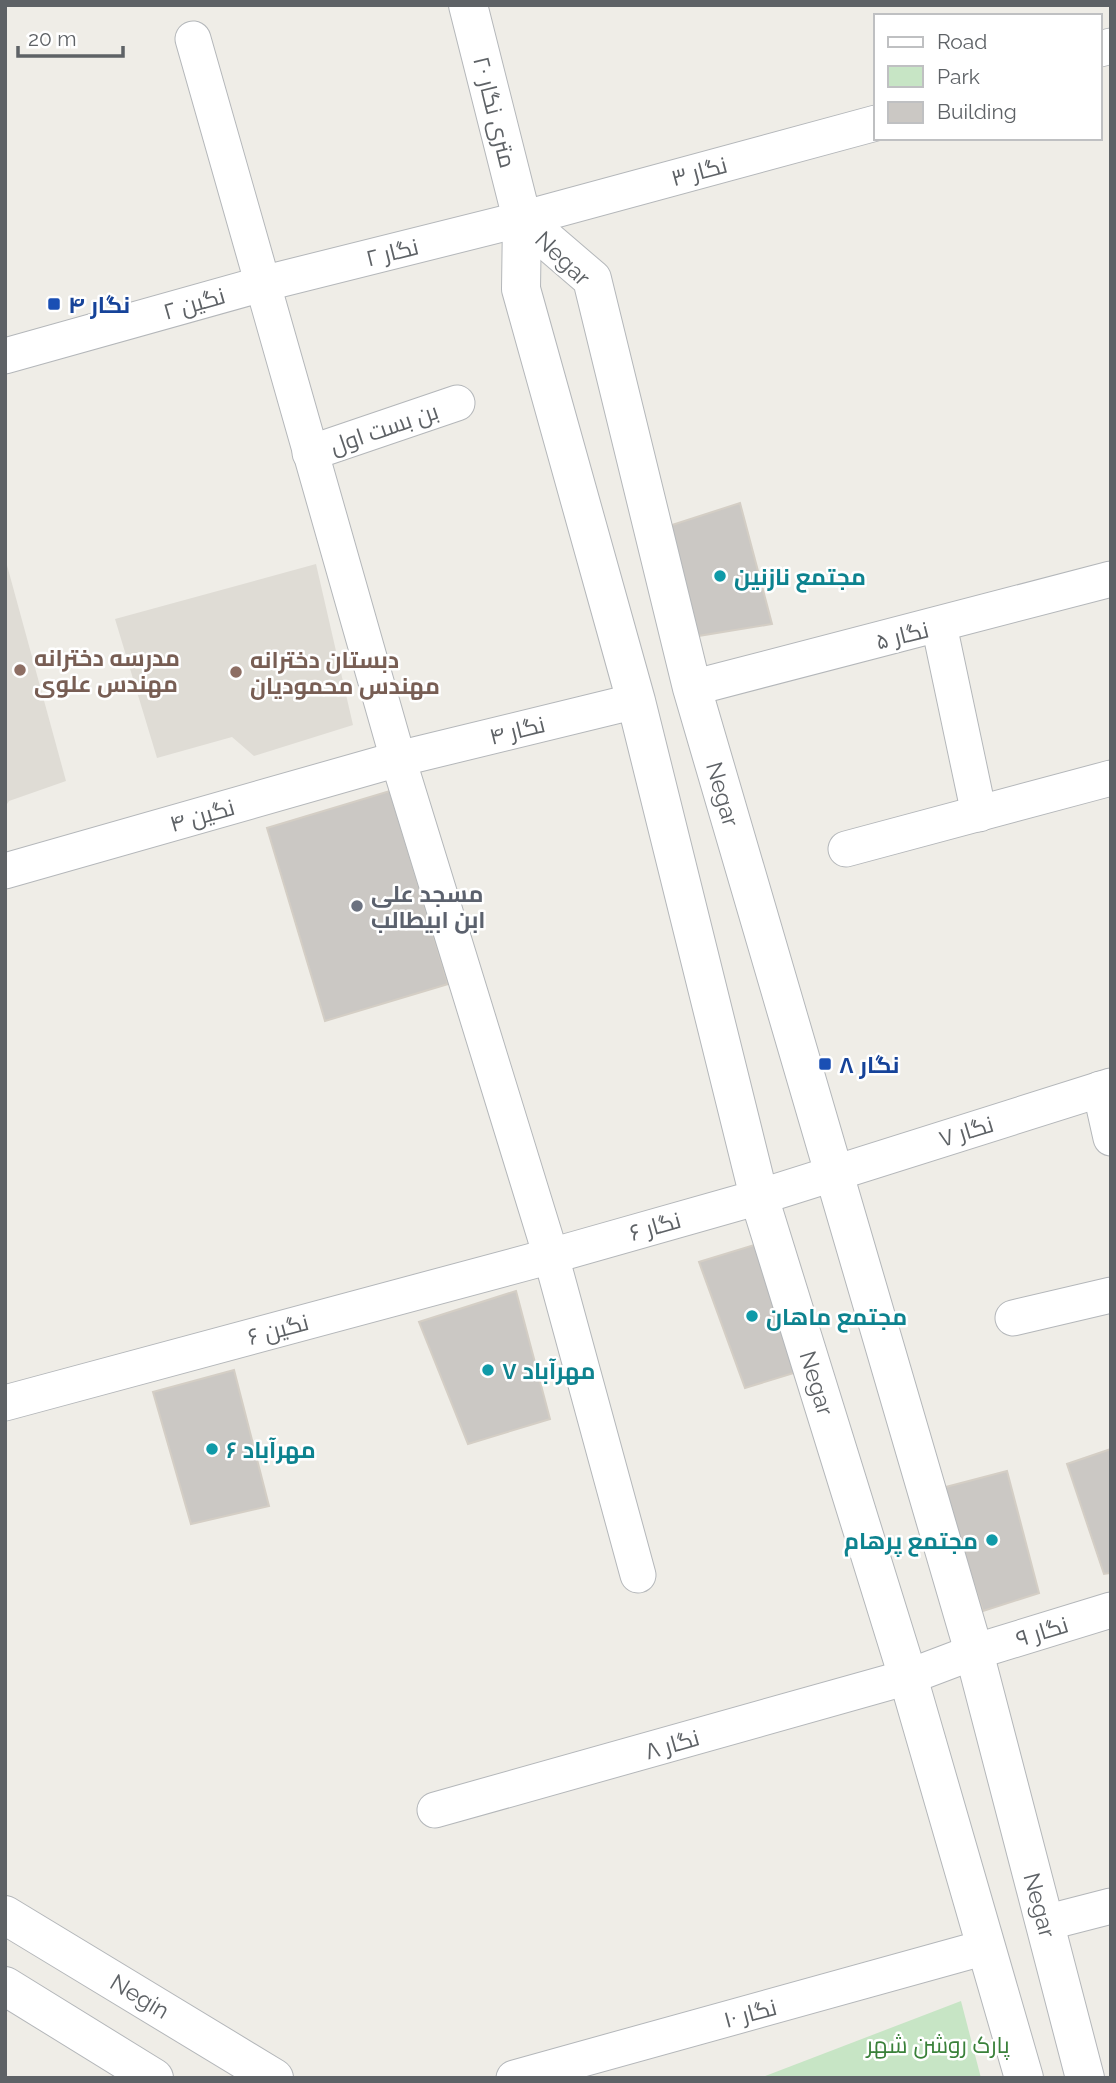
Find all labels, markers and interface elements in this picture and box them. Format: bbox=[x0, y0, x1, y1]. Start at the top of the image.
scale bar bbox=[18, 14, 122, 58]
legend bbox=[874, 14, 1102, 140]
text: 20 m bbox=[28, 26, 76, 51]
text: Road bbox=[937, 29, 987, 54]
street label: ۲۰ متری نگار bbox=[467, 53, 522, 171]
text: Park bbox=[937, 64, 980, 89]
text: Building bbox=[937, 99, 1017, 124]
street label: نگار ۳ bbox=[668, 151, 730, 191]
street label: Negar bbox=[530, 225, 596, 291]
street label: نگار ۲ bbox=[363, 232, 421, 272]
street label: نگین ۲ bbox=[160, 281, 228, 326]
place label: نگار ۴ bbox=[68, 291, 130, 319]
marker: نگار ۴ bbox=[46, 296, 62, 312]
street label: بن بست اول bbox=[326, 397, 442, 460]
place label: مجتمع نازنین bbox=[734, 563, 866, 593]
marker: مجتمع نازنین bbox=[712, 568, 728, 584]
street label: نگار ۵ bbox=[873, 615, 931, 655]
place label: مدرسه دخترانه مهندس علوی bbox=[34, 644, 180, 698]
place label: دبستان دخترانه مهندس محمودیان bbox=[250, 646, 440, 700]
marker: مدرسه دخترانه مهندس علوی bbox=[12, 662, 28, 678]
marker: دبستان دخترانه مهندس محمودیان bbox=[228, 664, 244, 680]
street label: نگار ۴ bbox=[486, 710, 548, 750]
street label: Negar bbox=[701, 759, 745, 829]
street label: نگین ۴ bbox=[166, 793, 238, 838]
place label: مسجد علی ابن ابیطالب bbox=[371, 880, 486, 934]
marker: مسجد علی ابن ابیطالب bbox=[349, 898, 365, 914]
place label: نگار ۸ bbox=[839, 1051, 899, 1079]
marker: نگار ۸ bbox=[817, 1056, 833, 1072]
street label: نگار ۷ bbox=[936, 1110, 996, 1152]
street label: نگار ۶ bbox=[626, 1206, 684, 1246]
place label: مجتمع ماهان bbox=[766, 1303, 907, 1333]
street label: نگین ۶ bbox=[244, 1308, 312, 1351]
marker: مجتمع ماهان bbox=[744, 1308, 760, 1324]
street label: Negar bbox=[794, 1348, 840, 1418]
place label: مهرآباد ۷ bbox=[502, 1357, 595, 1385]
marker: مهرآباد ۷ bbox=[480, 1362, 496, 1378]
place label: مهرآباد ۶ bbox=[226, 1436, 316, 1464]
marker: مهرآباد ۶ bbox=[204, 1441, 220, 1457]
place label: مجتمع پرهام bbox=[844, 1527, 978, 1557]
marker: مجتمع پرهام bbox=[984, 1532, 1000, 1548]
street label: نگار ۹ bbox=[1013, 1610, 1071, 1652]
street label: نگار ۸ bbox=[642, 1723, 702, 1765]
street label: Negar bbox=[1018, 1870, 1062, 1940]
street label: Negin bbox=[106, 1968, 174, 2024]
street label: نگار ۱۰ bbox=[720, 1993, 780, 2033]
park label: پارک روشن شهر bbox=[864, 2031, 1010, 2060]

